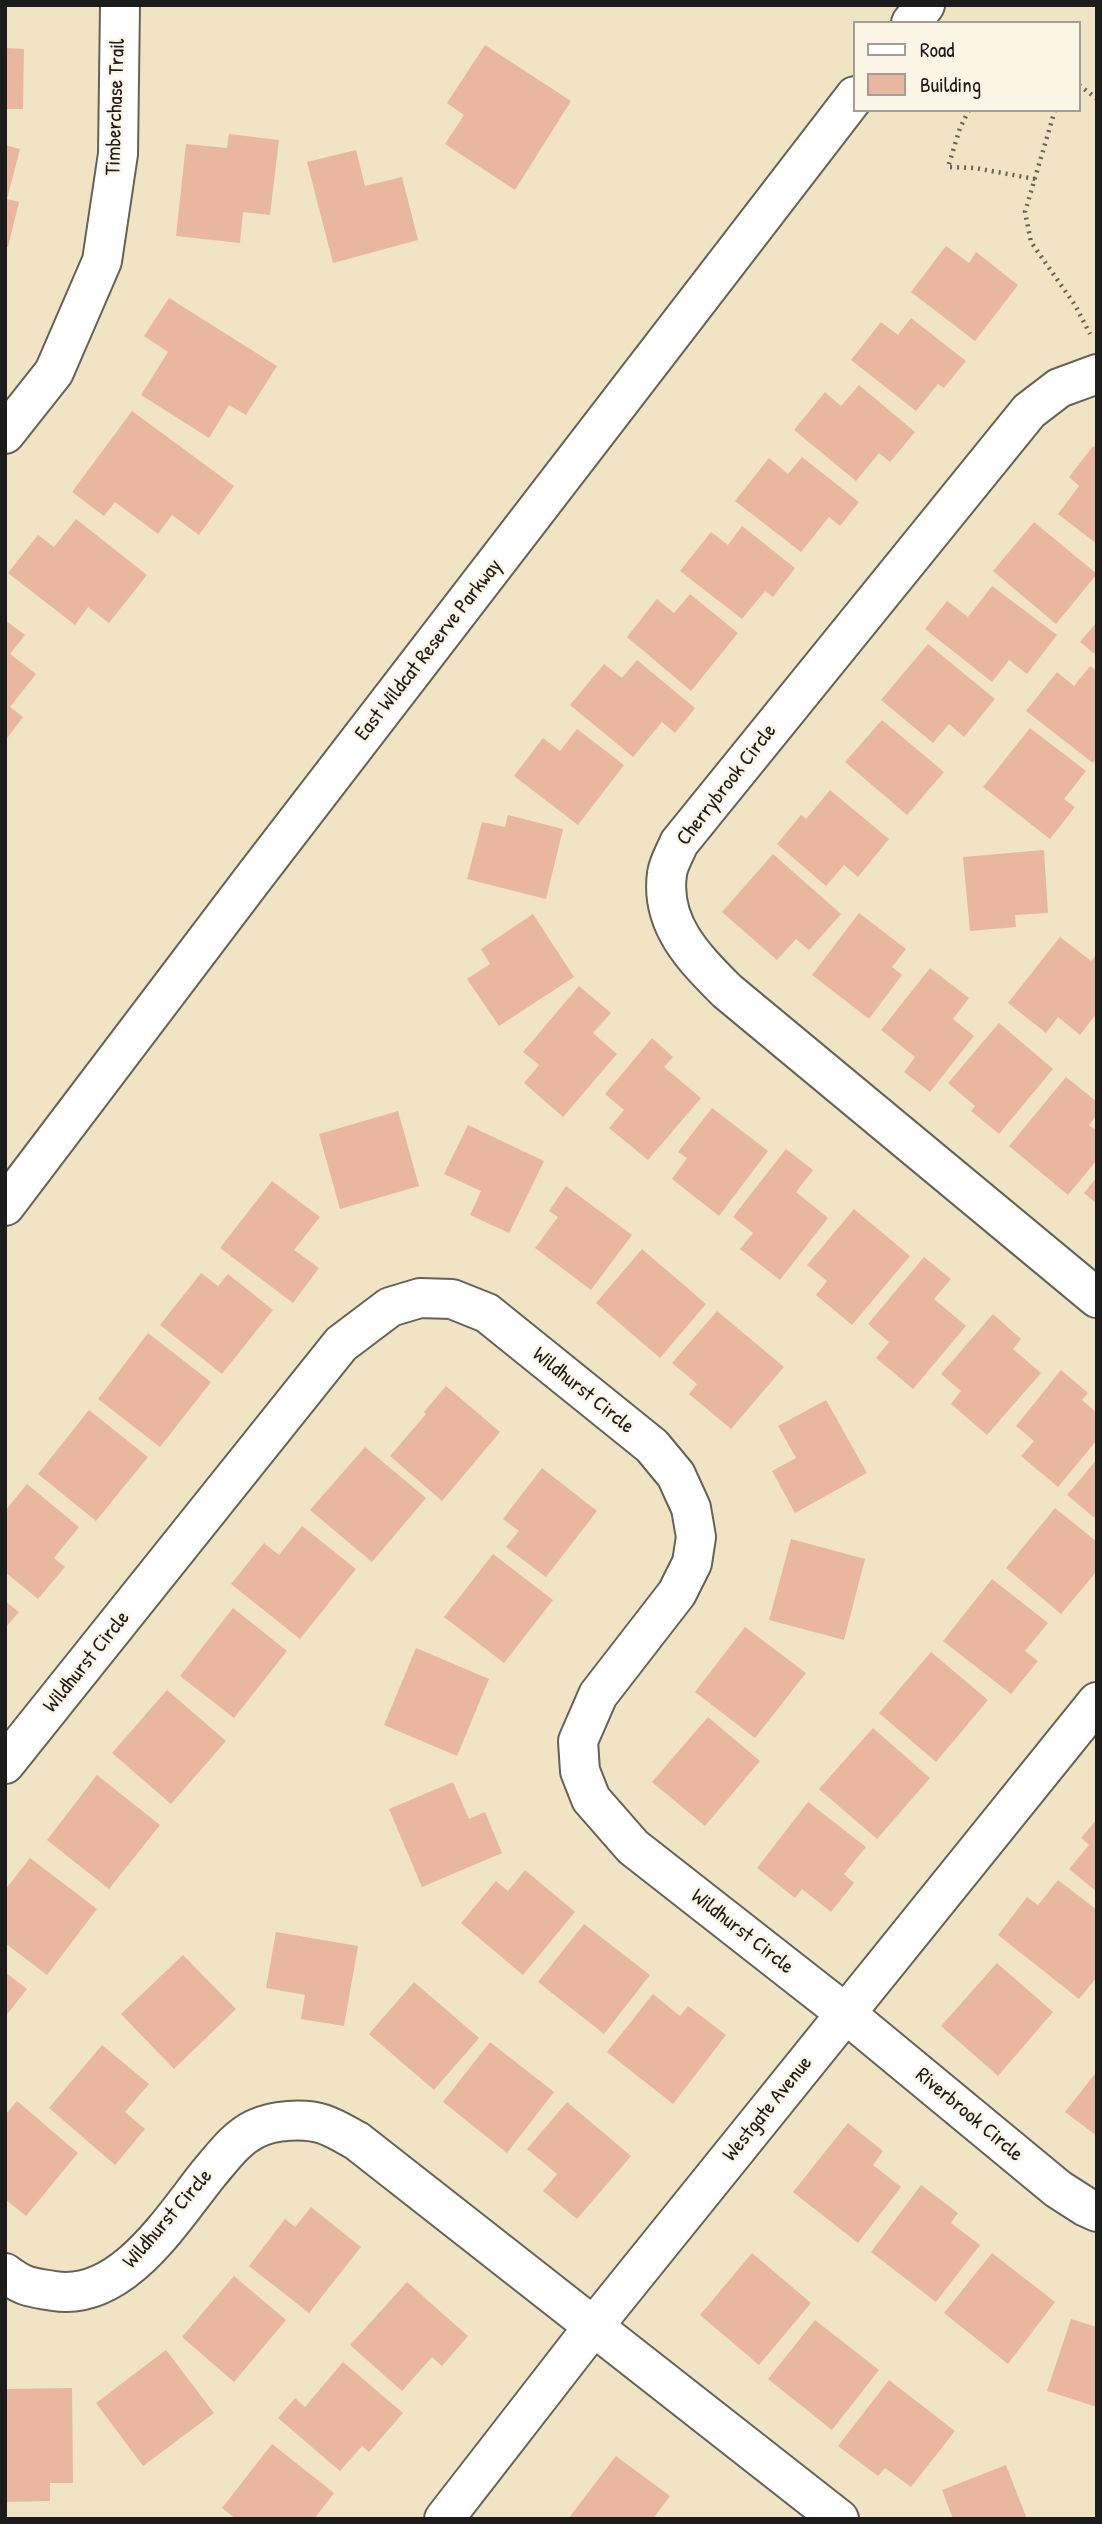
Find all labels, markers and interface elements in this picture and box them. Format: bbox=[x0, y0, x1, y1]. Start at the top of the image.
legend bbox=[853, 21, 1081, 112]
text: Road bbox=[920, 35, 954, 64]
street label: Timberchase Trail bbox=[101, 38, 131, 176]
text: Building bbox=[920, 70, 981, 99]
street label: East Wildcat Reserve Parkway bbox=[350, 554, 508, 746]
street label: Cherrybrook Circle bbox=[672, 719, 782, 851]
street label: Wildhurst Circle bbox=[527, 1342, 639, 1440]
street label: Wildhurst Circle bbox=[38, 1606, 136, 1718]
street label: Wildhurst Circle bbox=[686, 1884, 798, 1980]
street label: Westgate Avenue bbox=[718, 2051, 818, 2167]
street label: Riverbrook Circle bbox=[910, 2063, 1028, 2167]
street label: Wildhurst Circle bbox=[118, 2164, 218, 2274]

